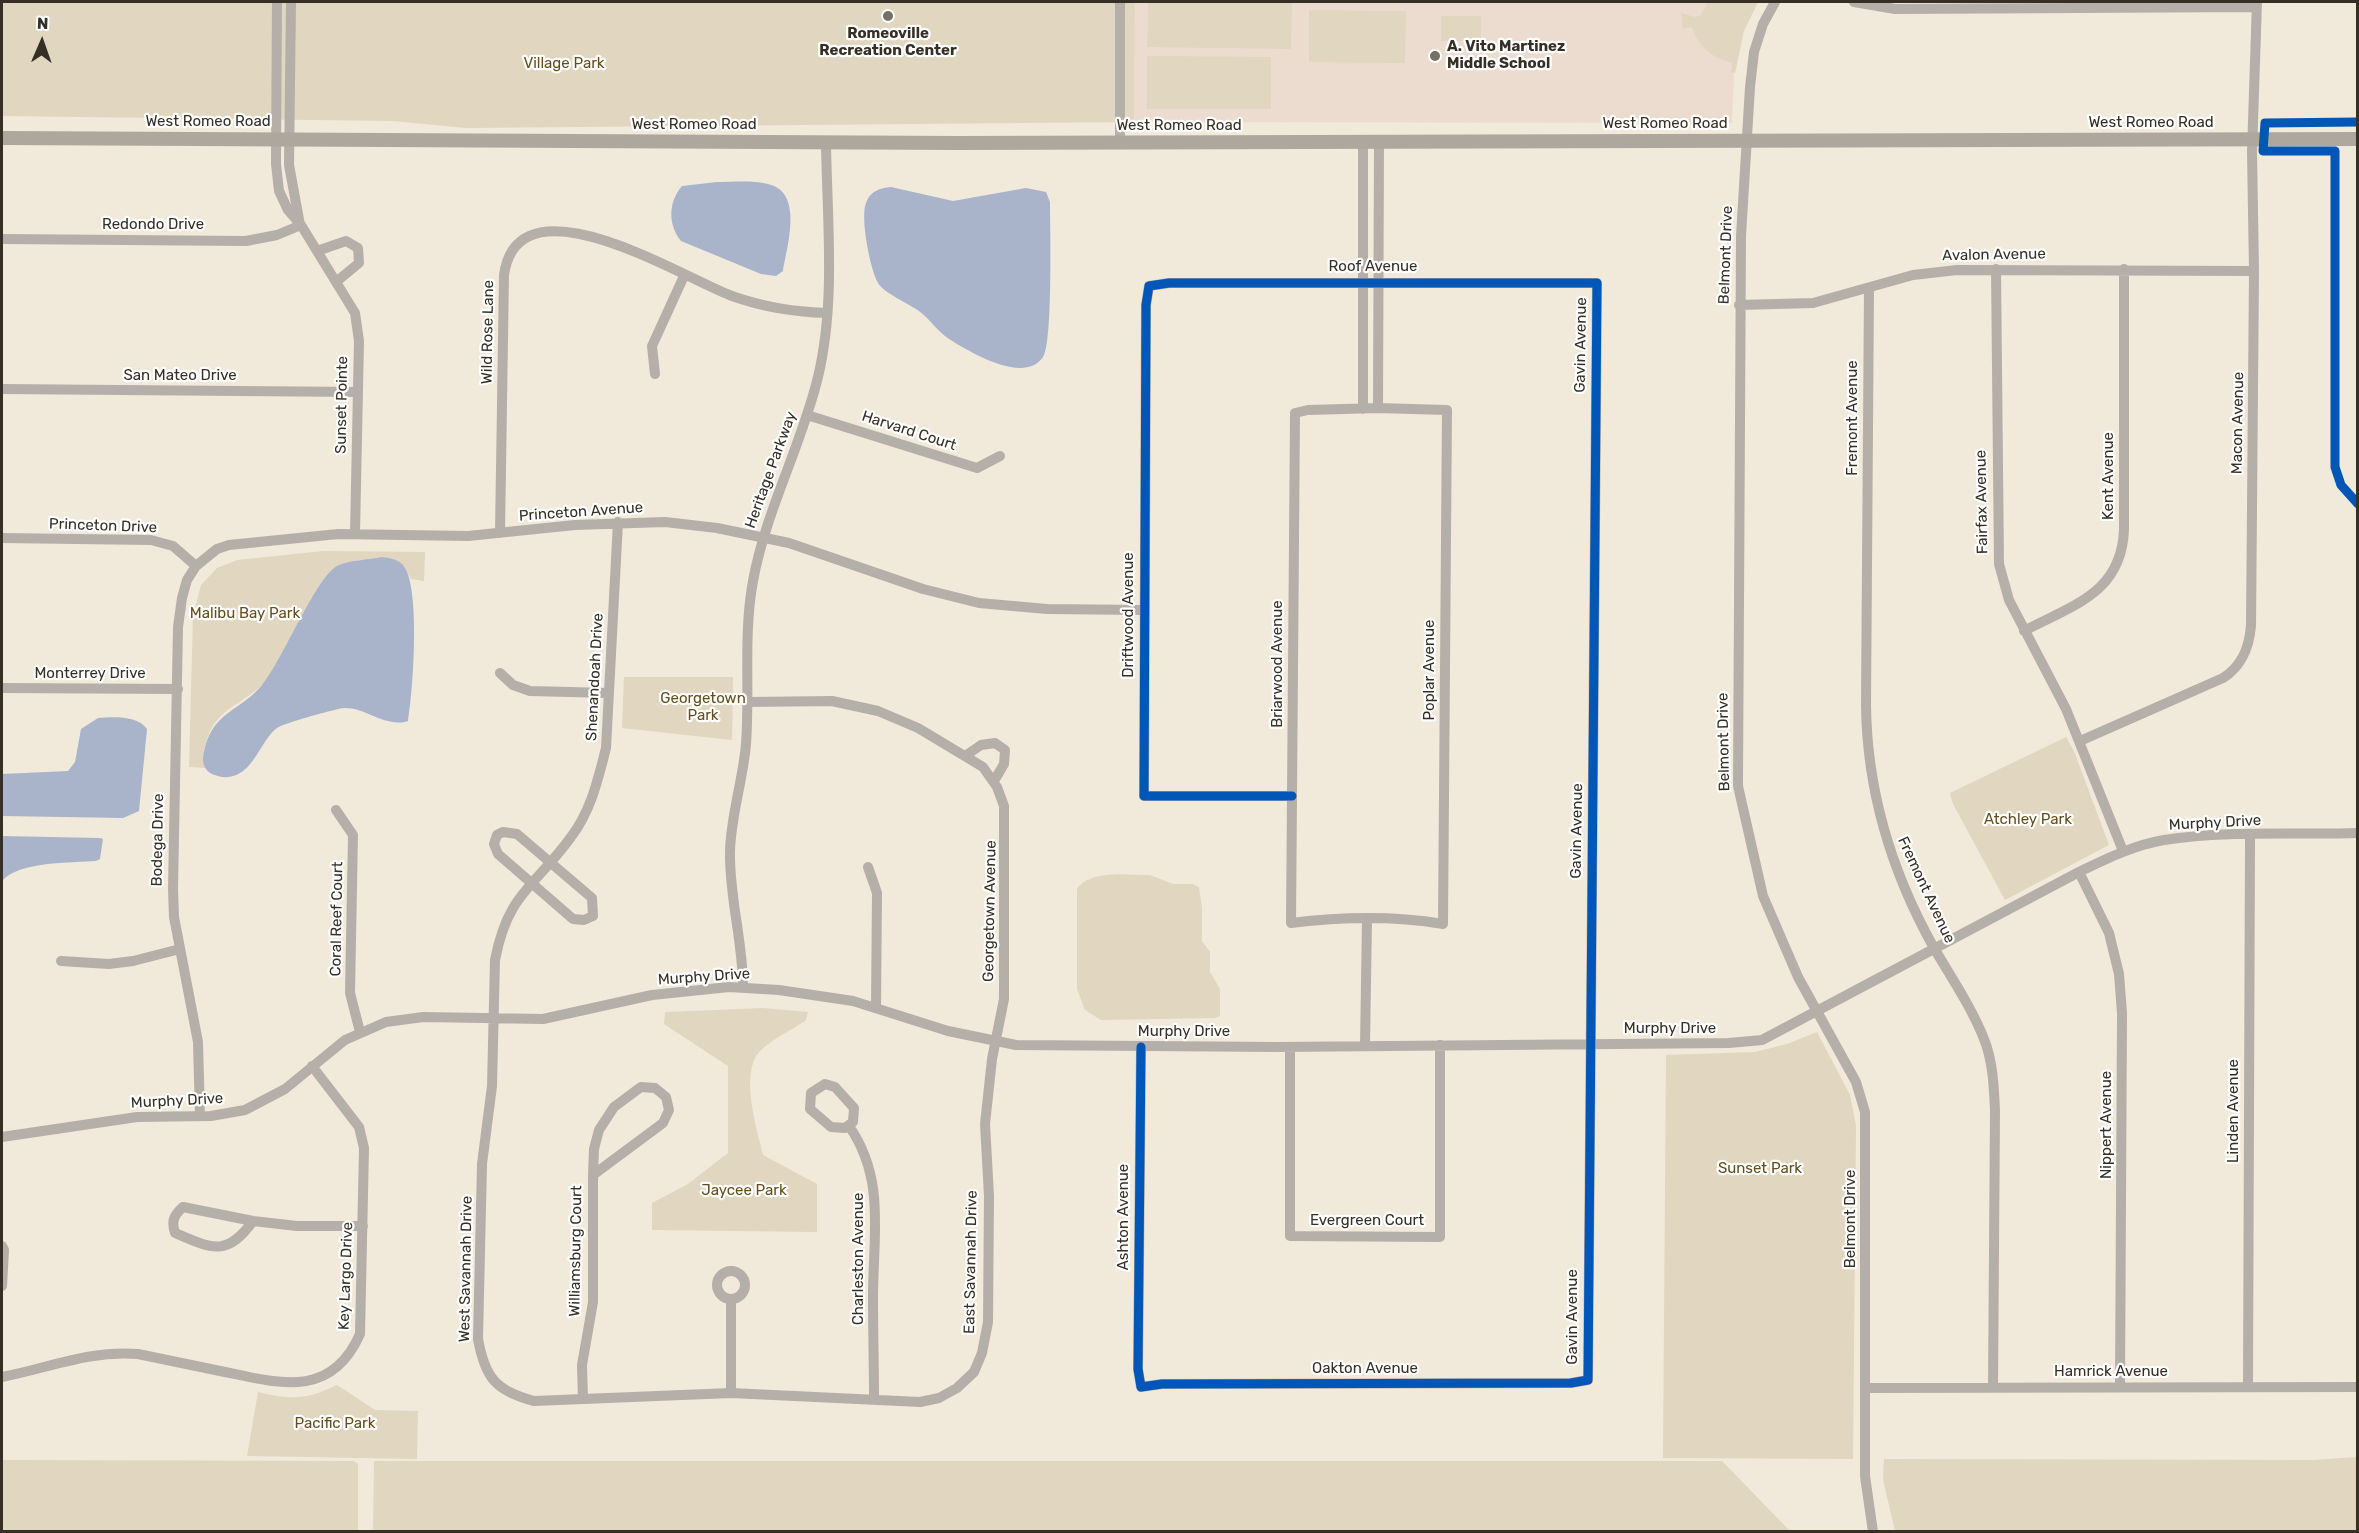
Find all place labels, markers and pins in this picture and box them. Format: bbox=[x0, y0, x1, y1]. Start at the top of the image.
marker: Romeoville Recreation Center bbox=[881, 9, 895, 23]
place label: Romeoville Recreation Center bbox=[819, 25, 957, 60]
place label: A. Vito Martinez Middle School bbox=[1447, 38, 1565, 73]
marker: A. Vito Martinez Middle School bbox=[1428, 49, 1442, 63]

